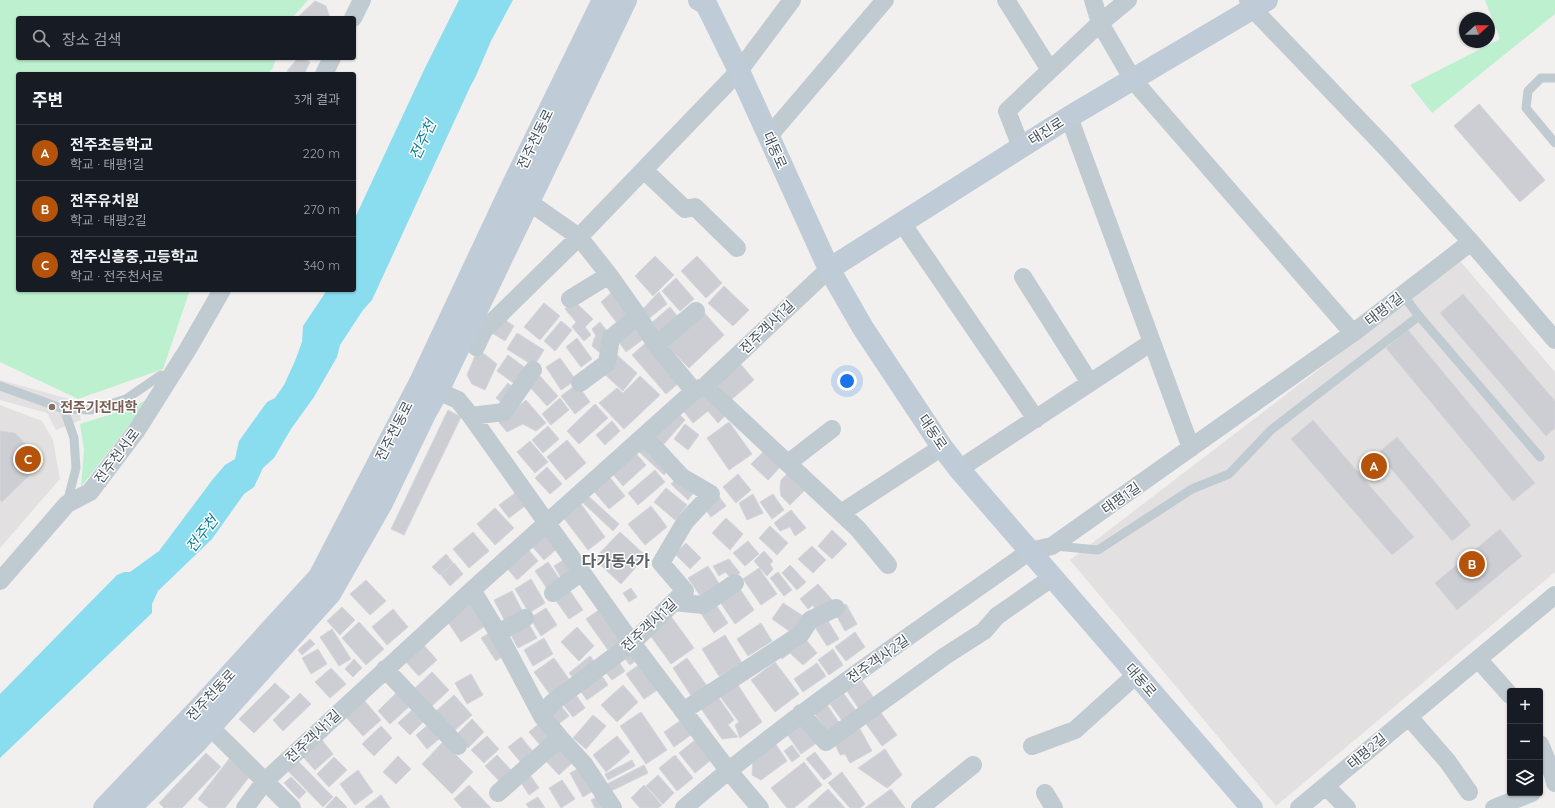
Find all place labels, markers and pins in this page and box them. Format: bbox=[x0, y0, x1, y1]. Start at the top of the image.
place label: 전주기전대학 bbox=[60, 398, 137, 416]
marker: 전주기전대학 bbox=[47, 402, 57, 412]
pin: C bbox=[15, 444, 41, 474]
pin: A bbox=[1361, 451, 1387, 481]
pin: B bbox=[1459, 549, 1485, 579]

